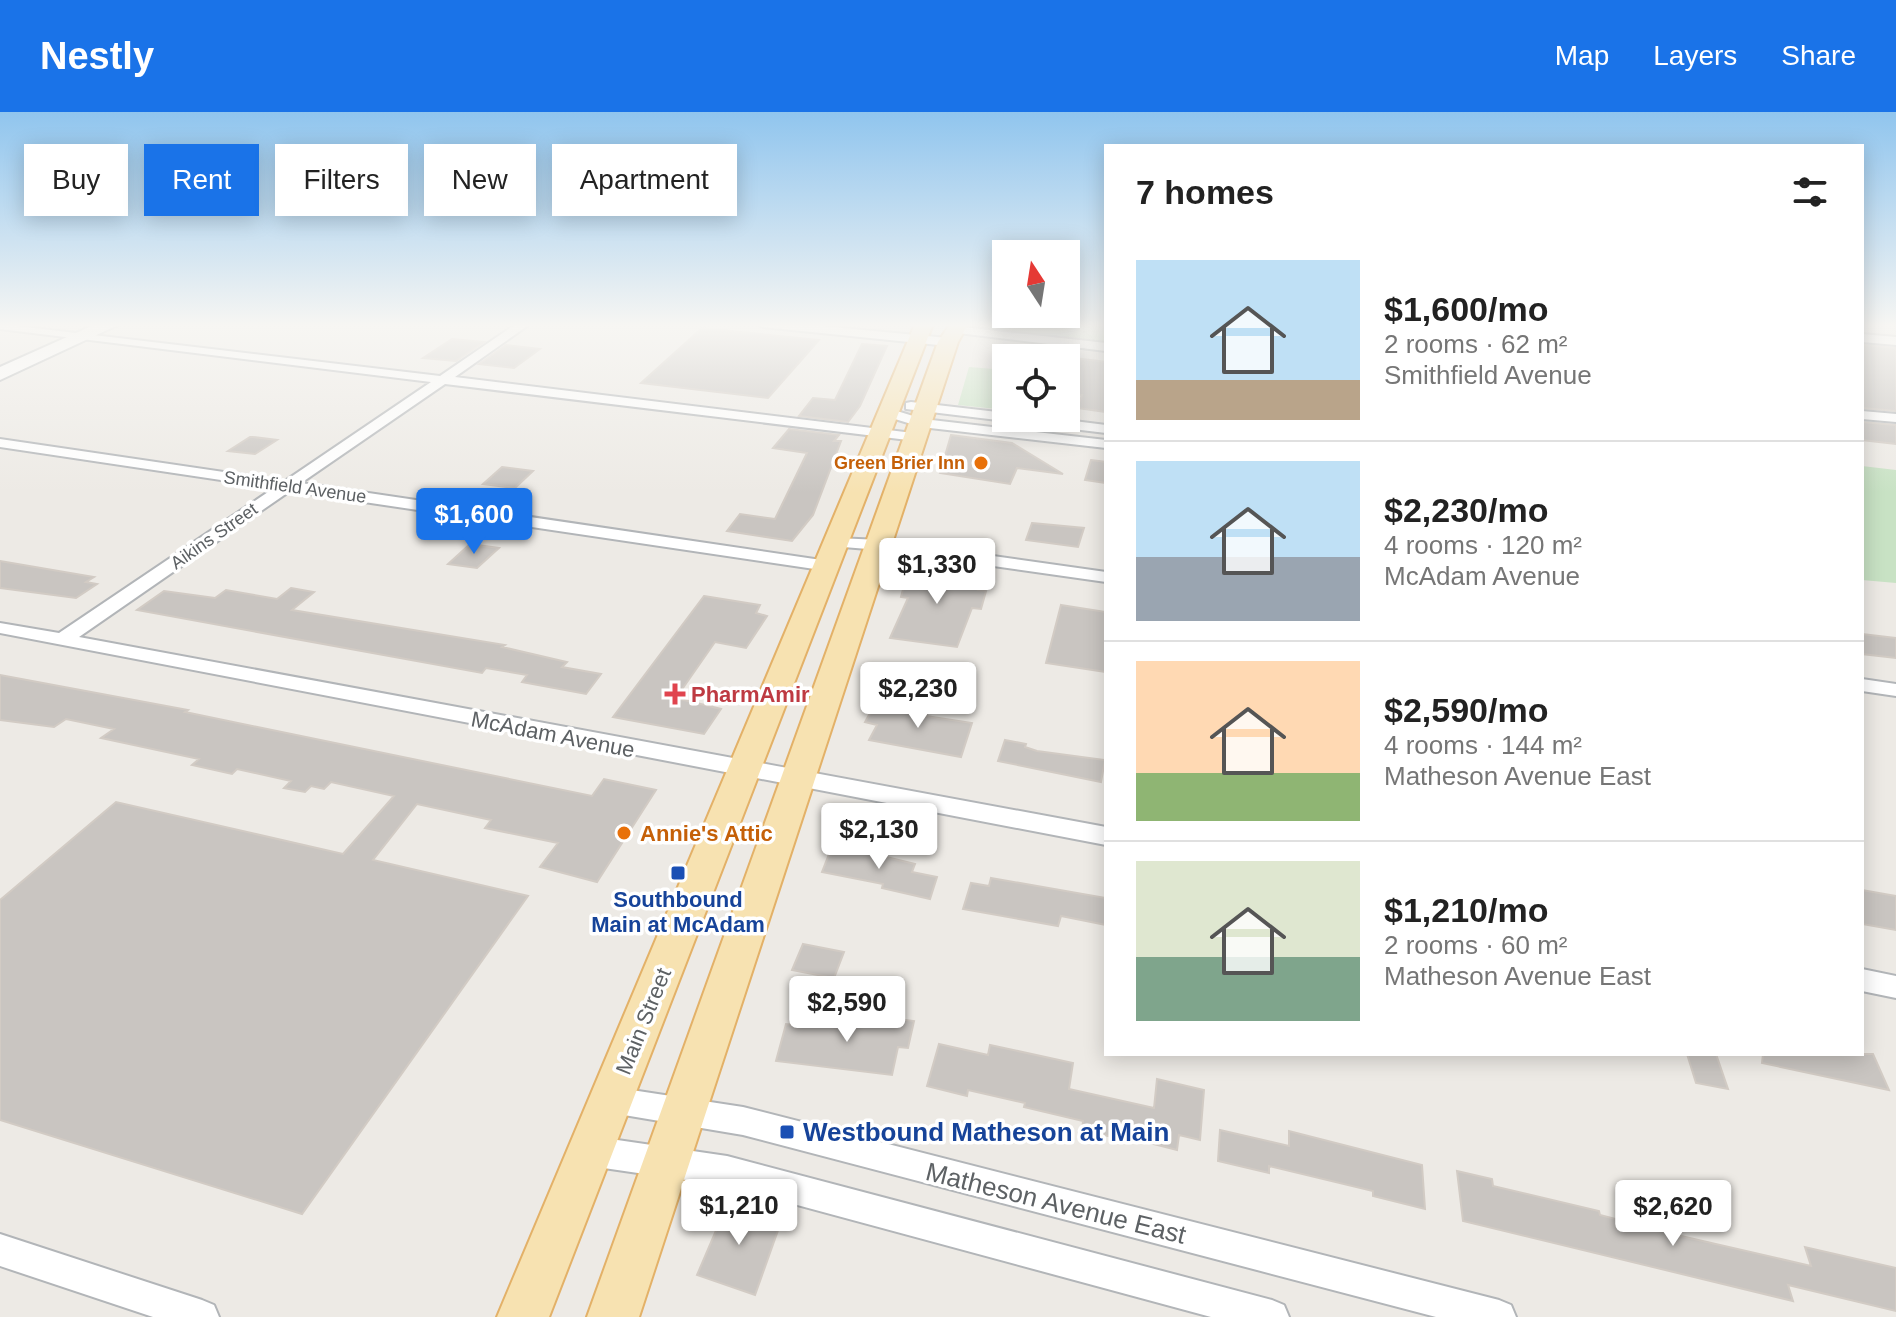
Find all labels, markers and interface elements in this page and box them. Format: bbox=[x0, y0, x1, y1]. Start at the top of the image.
text: Nestly bbox=[40, 35, 154, 77]
text: Map bbox=[1555, 40, 1609, 71]
text: Layers bbox=[1653, 40, 1737, 71]
text: Share bbox=[1781, 40, 1856, 71]
chip: Buy bbox=[24, 144, 128, 216]
chip: Rent bbox=[144, 144, 259, 216]
chip: Filters bbox=[275, 144, 408, 216]
chip: New bbox=[424, 144, 536, 216]
chip: Apartment bbox=[552, 144, 737, 216]
icon: filters bbox=[1788, 170, 1832, 214]
text: 7 homes bbox=[1136, 173, 1274, 211]
north arrow bbox=[992, 240, 1080, 328]
map controls bbox=[992, 240, 1080, 432]
text: $1,600/mo bbox=[1384, 290, 1548, 328]
icon: home bbox=[1200, 292, 1296, 388]
text: 2 rooms · 62 m² bbox=[1384, 329, 1568, 359]
button: locate bbox=[992, 344, 1080, 432]
text: Smithfield Avenue bbox=[1384, 360, 1592, 390]
place label: Green Brier Inn bbox=[834, 453, 965, 473]
marker: Green Brier Inn bbox=[972, 454, 990, 472]
street label: Smithfield Avenue bbox=[222, 467, 368, 507]
pin: $1,600 bbox=[409, 488, 539, 556]
text: $2,230/mo bbox=[1384, 491, 1548, 529]
icon: home bbox=[1200, 493, 1296, 589]
street label: Aikins Street bbox=[167, 499, 261, 573]
text: $1,600 bbox=[434, 499, 514, 529]
text: 4 rooms · 120 m² bbox=[1384, 530, 1582, 560]
pin: $1,330 bbox=[872, 538, 1002, 606]
text: $1,330 bbox=[897, 549, 977, 579]
text: McAdam Avenue bbox=[1384, 561, 1580, 591]
pin: $2,230 bbox=[853, 662, 983, 730]
text: $2,230 bbox=[878, 673, 958, 703]
place label: PharmAmir bbox=[691, 682, 810, 707]
marker: PharmAmir bbox=[666, 685, 684, 703]
text: $2,590/mo bbox=[1384, 691, 1548, 729]
icon: home bbox=[1200, 693, 1296, 789]
street label: McAdam Avenue bbox=[469, 706, 637, 763]
text: 4 rooms · 144 m² bbox=[1384, 730, 1582, 760]
text: Matheson Avenue East bbox=[1384, 761, 1651, 791]
pin: $2,130 bbox=[814, 803, 944, 871]
text: $2,130 bbox=[839, 814, 919, 844]
place label: Annie's Attic bbox=[640, 821, 773, 846]
marker: Annie's Attic bbox=[615, 824, 633, 842]
marker: Southbound Main at McAdam bbox=[669, 864, 687, 882]
place label: Southbound Main at McAdam bbox=[591, 887, 765, 937]
text: $1,210/mo bbox=[1384, 891, 1548, 929]
icon: home bbox=[1200, 893, 1296, 989]
text: 2 rooms · 60 m² bbox=[1384, 930, 1568, 960]
text: Matheson Avenue East bbox=[1384, 961, 1651, 991]
street label: Main Street bbox=[611, 964, 676, 1078]
pin: $2,590 bbox=[782, 976, 912, 1044]
text: $2,590 bbox=[807, 987, 887, 1017]
place label: Westbound Matheson at Main bbox=[803, 1117, 1169, 1147]
marker: Westbound Matheson at Main bbox=[778, 1123, 796, 1141]
street label: Matheson Avenue East bbox=[923, 1156, 1190, 1250]
pin: $1,210 bbox=[674, 1179, 804, 1247]
pin: $2,620 bbox=[1608, 1180, 1738, 1248]
text: $1,210 bbox=[699, 1190, 779, 1220]
text: $2,620 bbox=[1633, 1191, 1713, 1221]

